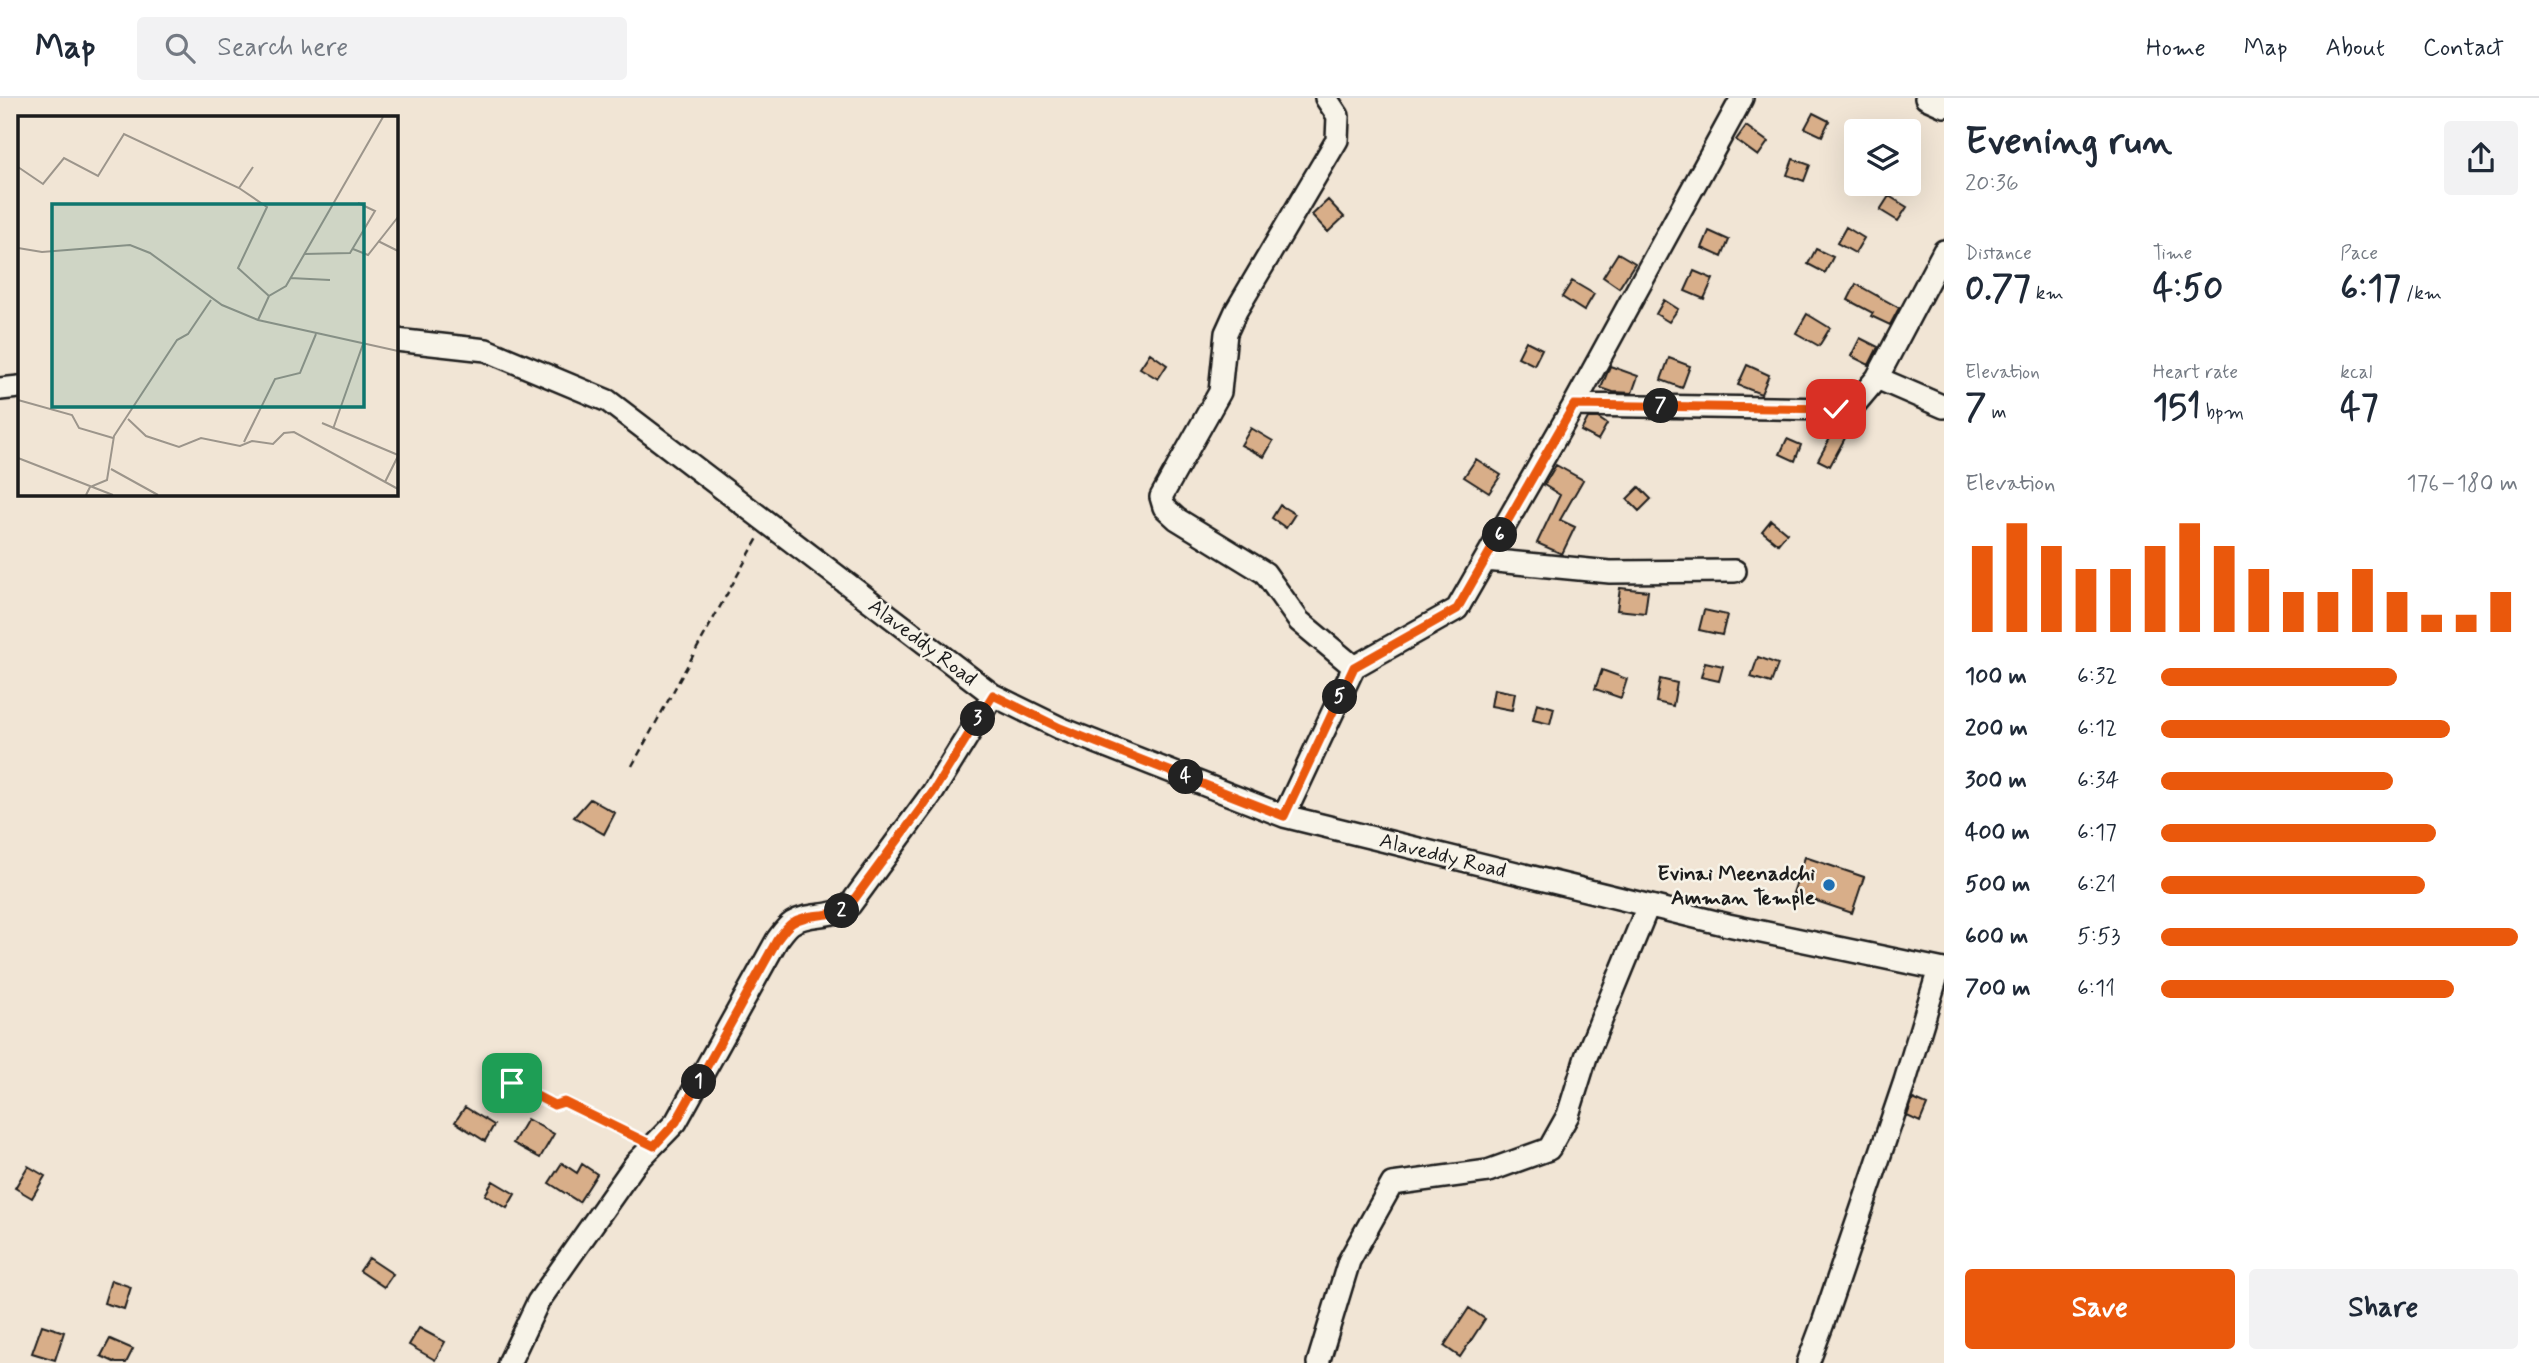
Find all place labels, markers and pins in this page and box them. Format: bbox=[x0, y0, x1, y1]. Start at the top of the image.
pin bbox=[1806, 379, 1866, 439]
pin: 7 bbox=[1644, 388, 1678, 424]
pin: 6 bbox=[1482, 518, 1518, 552]
pin: 5 bbox=[1322, 680, 1358, 714]
pin: 3 bbox=[960, 702, 996, 736]
pin: 4 bbox=[1168, 760, 1204, 794]
place label: Evinai Meenadchi Amman Temple bbox=[1657, 860, 1816, 912]
marker: Evinai Meenadchi Amman Temple bbox=[1821, 877, 1837, 893]
pin: 2 bbox=[824, 894, 860, 928]
pin bbox=[482, 1053, 542, 1113]
pin: 1 bbox=[682, 1065, 716, 1100]

